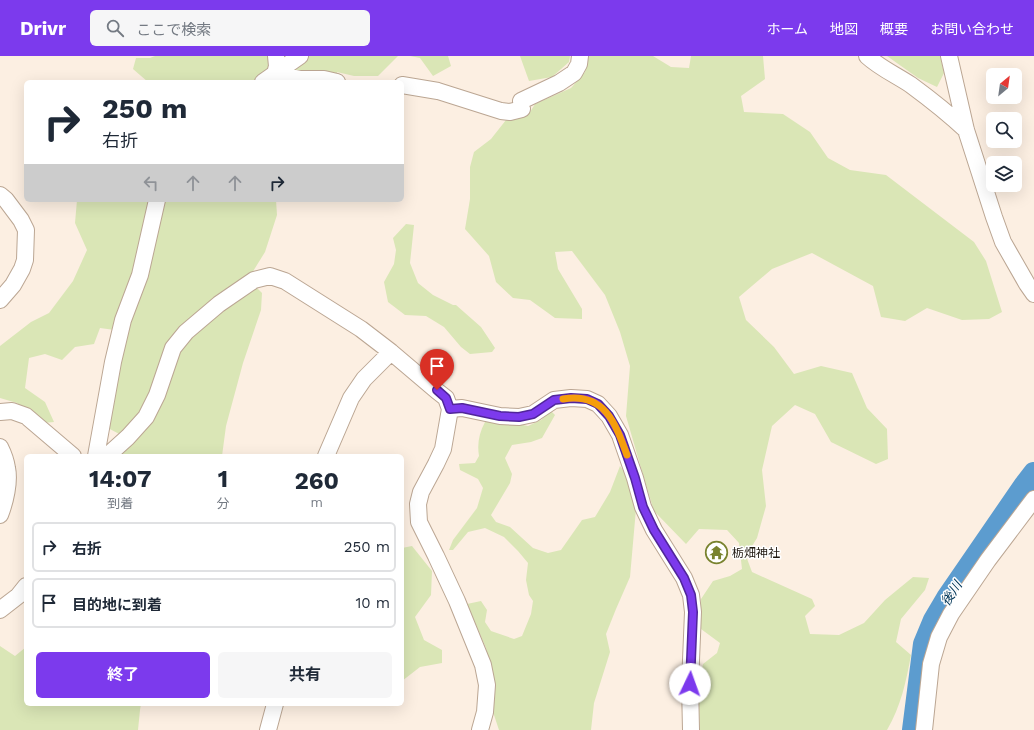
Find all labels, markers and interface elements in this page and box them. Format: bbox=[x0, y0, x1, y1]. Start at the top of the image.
search box bbox=[90, 10, 370, 46]
text: Drivr bbox=[20, 17, 66, 40]
icon: search bbox=[104, 17, 126, 39]
text: ここで検索 bbox=[136, 21, 211, 39]
text: ホーム bbox=[766, 21, 808, 37]
text: 地図 bbox=[830, 21, 858, 37]
text: 概要 bbox=[880, 21, 908, 37]
text: お問い合わせ bbox=[930, 21, 1014, 37]
north arrow bbox=[986, 68, 1022, 104]
map controls bbox=[986, 68, 1022, 192]
text: 250 m bbox=[102, 92, 187, 125]
icon: right bbox=[36, 96, 88, 148]
button: search bbox=[986, 112, 1022, 148]
text: 右折 bbox=[102, 130, 138, 151]
button: layers bbox=[986, 156, 1022, 192]
icon: left bbox=[140, 172, 162, 194]
icon: ahead bbox=[182, 172, 204, 194]
icon: ahead bbox=[224, 172, 246, 194]
icon: right bbox=[266, 172, 288, 194]
pin bbox=[420, 349, 454, 390]
icon: arrive bbox=[426, 355, 448, 377]
text: 14:07 bbox=[89, 465, 152, 493]
text: 1 bbox=[218, 465, 228, 493]
text: 260 bbox=[294, 467, 339, 495]
text: m bbox=[311, 495, 323, 510]
text: 到着 bbox=[107, 496, 133, 511]
text: 分 bbox=[216, 496, 229, 511]
icon: right bbox=[38, 536, 60, 558]
text: 250 m bbox=[344, 538, 390, 556]
text: 右折 bbox=[72, 540, 102, 558]
temple icon: 栃畑神社 bbox=[703, 540, 729, 566]
place label: 栃畑神社 bbox=[732, 546, 780, 560]
water label: 後川 bbox=[938, 577, 966, 608]
icon: arrive bbox=[38, 592, 60, 614]
text: 10 m bbox=[355, 594, 390, 612]
text: 目的地に到着 bbox=[72, 596, 162, 614]
button: 終了 bbox=[36, 652, 210, 698]
button: 共有 bbox=[218, 652, 392, 698]
position arrow bbox=[669, 663, 711, 705]

